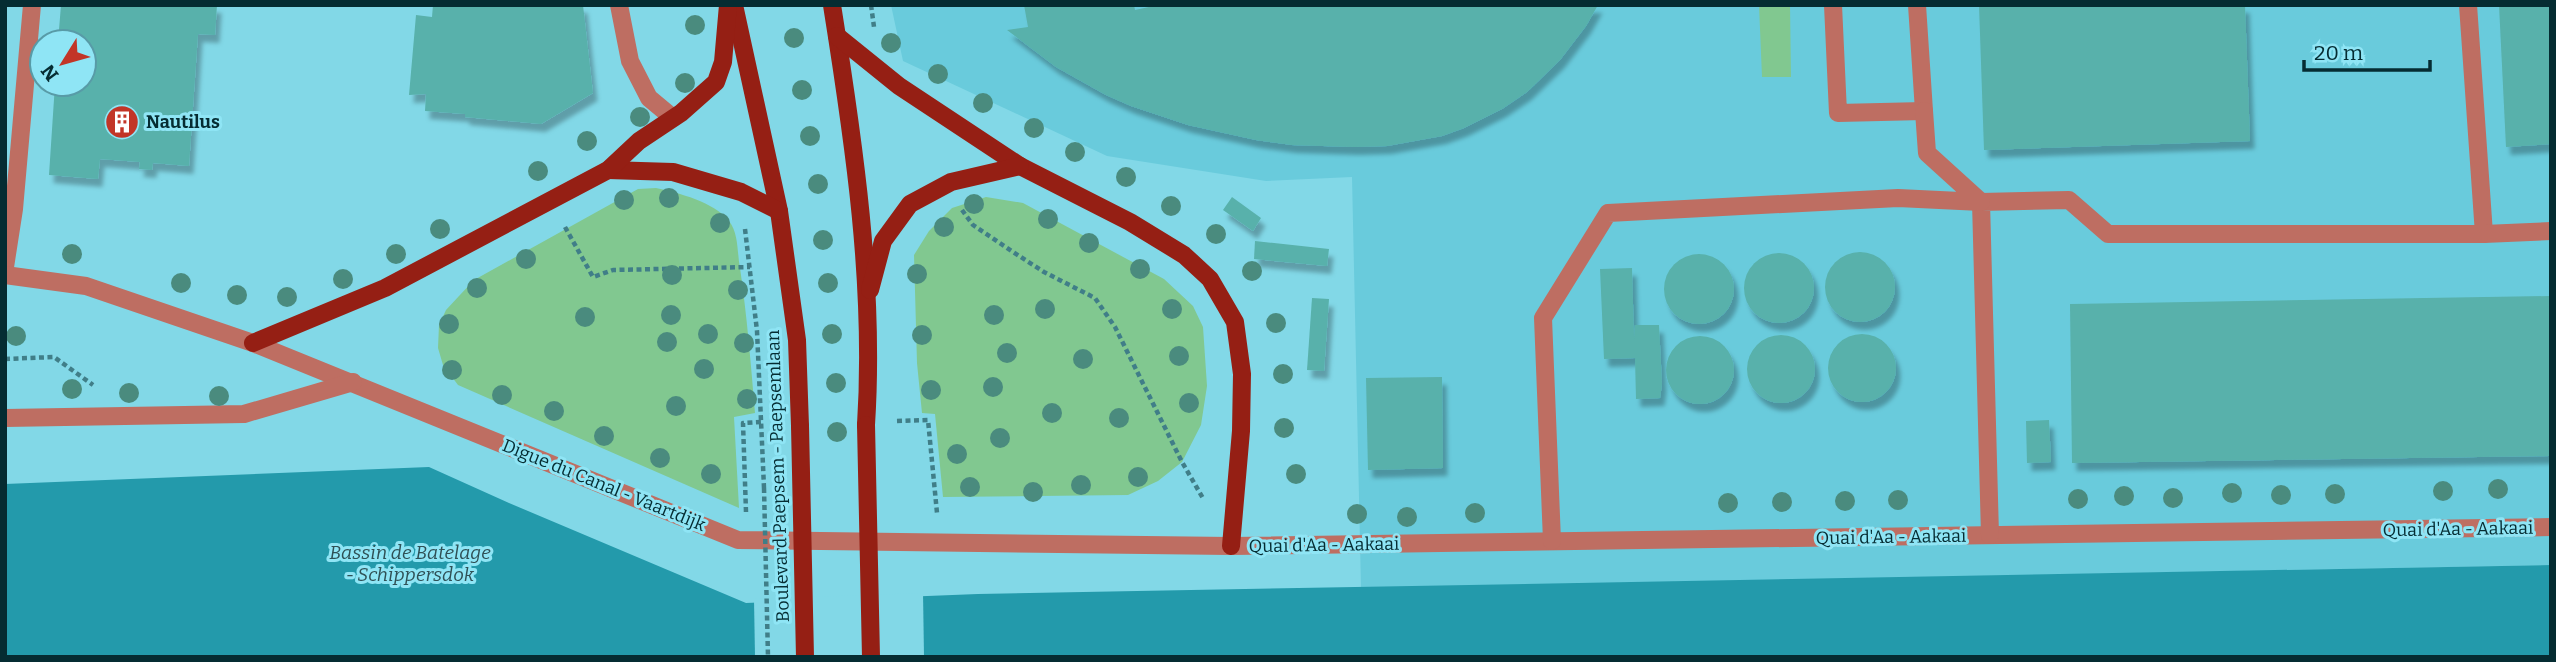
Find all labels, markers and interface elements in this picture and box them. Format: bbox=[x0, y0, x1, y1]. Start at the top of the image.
north arrow bbox=[28, 28, 98, 98]
scale bar bbox=[2304, 28, 2430, 72]
text: 20 m bbox=[2314, 40, 2363, 66]
text: N bbox=[36, 60, 63, 86]
building icon: Nautilus bbox=[103, 103, 141, 141]
place label: Nautilus bbox=[146, 111, 220, 133]
street label: Boulevard Paepsem - Paepsemlaan bbox=[762, 329, 794, 623]
street label: Digue du Canal - Vaartdijk bbox=[499, 434, 710, 536]
street label: Quai d'Aa - Aakaai bbox=[2382, 517, 2534, 541]
street label: Quai d'Aa - Aakaai bbox=[1815, 525, 1967, 549]
street label: Quai d'Aa - Aakaai bbox=[1248, 533, 1400, 557]
water label: Bassin de Batelage - Schippersdok bbox=[329, 541, 491, 586]

